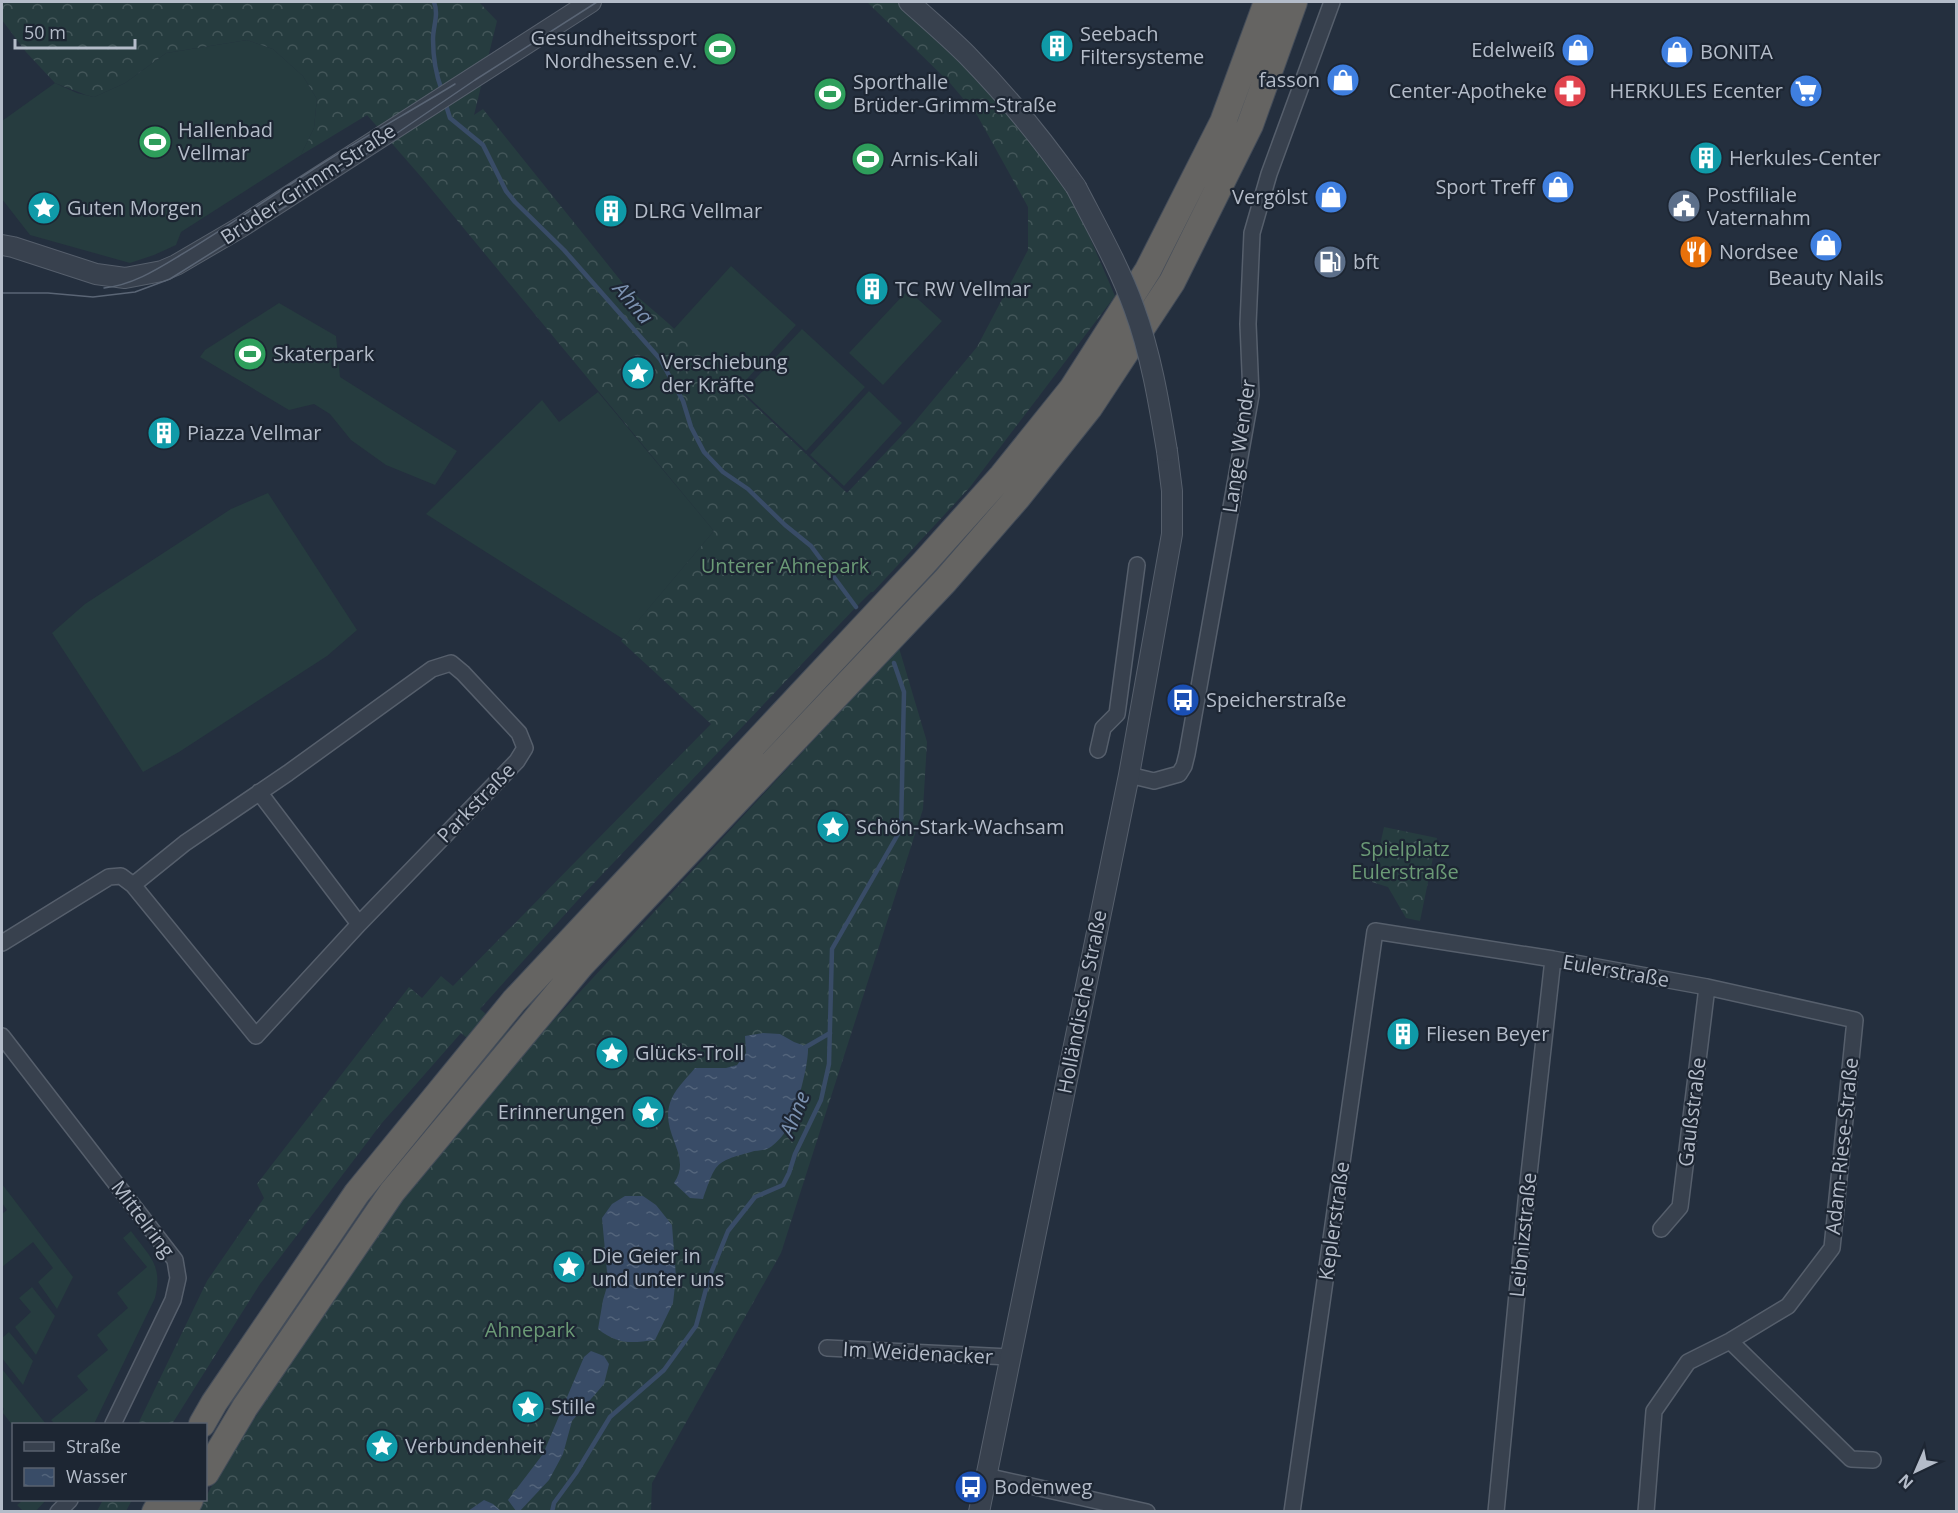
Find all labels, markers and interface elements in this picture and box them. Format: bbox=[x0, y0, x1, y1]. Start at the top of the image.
scale bar bbox=[15, 12, 135, 50]
text: 50 m bbox=[24, 20, 66, 44]
place label: Seebach Filtersysteme bbox=[1080, 20, 1204, 70]
place label: Gesundheitssport Nordhessen e.V. bbox=[531, 24, 697, 74]
building icon: Seebach Filtersysteme bbox=[1039, 28, 1075, 64]
sports icon: Gesundheitssport Nordhessen e.V. bbox=[702, 31, 738, 67]
shop icon: Edelweiß bbox=[1560, 32, 1596, 68]
shop icon: BONITA bbox=[1659, 34, 1695, 70]
place label: Edelweiß bbox=[1471, 36, 1555, 63]
place label: BONITA bbox=[1700, 38, 1773, 65]
shop icon: fasson bbox=[1325, 62, 1361, 98]
place label: fasson bbox=[1259, 66, 1320, 93]
place label: Sporthalle Brüder-Grimm-Straße bbox=[853, 68, 1057, 118]
pharmacy icon: Center-Apotheke bbox=[1552, 73, 1588, 109]
supermarket icon: HERKULES Ecenter bbox=[1788, 73, 1824, 109]
sports icon: Sporthalle Brüder-Grimm-Straße bbox=[812, 76, 848, 112]
place label: Center-Apotheke bbox=[1389, 77, 1547, 104]
place label: HERKULES Ecenter bbox=[1610, 77, 1783, 104]
place label: Hallenbad Vellmar bbox=[178, 116, 273, 166]
street label: Brüder-Grimm-Straße bbox=[215, 117, 401, 250]
sports icon: Hallenbad Vellmar bbox=[137, 124, 173, 160]
building icon: Herkules-Center bbox=[1688, 140, 1724, 176]
sports icon: Arnis-Kali bbox=[850, 141, 886, 177]
place label: Herkules-Center bbox=[1729, 144, 1881, 171]
place label: Arnis-Kali bbox=[891, 145, 979, 172]
shop icon: Sport Treff bbox=[1540, 169, 1576, 205]
place label: Sport Treff bbox=[1435, 173, 1537, 200]
shop icon: Vergölst bbox=[1313, 179, 1349, 215]
place label: Postfiliale Vaternahm bbox=[1707, 181, 1811, 231]
place label: Vergölst bbox=[1232, 183, 1308, 210]
public building icon: Postfiliale Vaternahm bbox=[1666, 188, 1702, 224]
place icon: Guten Morgen bbox=[26, 190, 62, 226]
building icon: DLRG Vellmar bbox=[593, 193, 629, 229]
place label: Guten Morgen bbox=[67, 194, 202, 221]
place label: DLRG Vellmar bbox=[634, 197, 762, 224]
shop icon: Beauty Nails bbox=[1808, 227, 1844, 263]
restaurant icon: Nordsee bbox=[1678, 234, 1714, 270]
place label: Nordsee bbox=[1719, 238, 1799, 265]
fuel station icon: bft bbox=[1312, 244, 1348, 280]
place label: bft bbox=[1353, 248, 1379, 275]
place label: Beauty Nails bbox=[1768, 264, 1884, 291]
building icon: TC RW Vellmar bbox=[854, 271, 890, 307]
water label: Ahna bbox=[606, 274, 660, 330]
place label: TC RW Vellmar bbox=[895, 275, 1031, 302]
sports icon: Skaterpark bbox=[232, 336, 268, 372]
place label: Skaterpark bbox=[273, 340, 375, 367]
place label: Verschiebung der Kräfte bbox=[661, 348, 788, 398]
place icon: Verschiebung der Kräfte bbox=[620, 355, 656, 391]
street label: Lange Wender bbox=[1216, 377, 1261, 515]
building icon: Piazza Vellmar bbox=[146, 415, 182, 451]
place label: Piazza Vellmar bbox=[187, 419, 321, 446]
park label: Unterer Ahnepark bbox=[701, 552, 870, 579]
bus stop icon: Speicherstraße bbox=[1165, 682, 1201, 718]
place label: Speicherstraße bbox=[1206, 686, 1346, 713]
street label: Parkstraße bbox=[431, 757, 521, 849]
place icon: Schön-Stark-Wachsam bbox=[815, 809, 851, 845]
place label: Schön-Stark-Wachsam bbox=[856, 813, 1064, 840]
park label: Spielplatz Eulerstraße bbox=[1351, 835, 1459, 885]
street label: Holländische Straße bbox=[1050, 908, 1113, 1096]
street label: Eulerstraße bbox=[1561, 948, 1671, 993]
building icon: Fliesen Beyer bbox=[1385, 1016, 1421, 1052]
place label: Fliesen Beyer bbox=[1426, 1020, 1549, 1047]
place icon: Glücks-Troll bbox=[594, 1035, 630, 1071]
place label: Glücks-Troll bbox=[635, 1039, 744, 1066]
street label: Gaußstraße bbox=[1671, 1056, 1712, 1168]
street label: Adam-Riese-Straße bbox=[1819, 1056, 1864, 1236]
water label: Ahne bbox=[772, 1087, 816, 1142]
place icon: Erinnerungen bbox=[630, 1094, 666, 1130]
place label: Erinnerungen bbox=[498, 1098, 625, 1125]
street label: Keplerstraße bbox=[1312, 1160, 1355, 1282]
street label: Leibnizstraße bbox=[1503, 1171, 1542, 1299]
street label: Mittelring bbox=[106, 1175, 181, 1263]
place label: Die Geier in und unter uns bbox=[592, 1242, 724, 1292]
place icon: Die Geier in und unter uns bbox=[551, 1249, 587, 1285]
park label: Ahnepark bbox=[485, 1316, 576, 1343]
street label: Im Weidenacker bbox=[842, 1335, 994, 1370]
place icon: Stille bbox=[510, 1389, 546, 1425]
place label: Stille bbox=[551, 1393, 595, 1420]
legend bbox=[12, 1423, 207, 1501]
place icon: Verbundenheit bbox=[364, 1428, 400, 1464]
place label: Verbundenheit bbox=[405, 1432, 545, 1459]
text: Straße bbox=[66, 1434, 121, 1458]
north arrow bbox=[1886, 1441, 1946, 1501]
text: Wasser bbox=[66, 1464, 128, 1488]
bus stop icon: Bodenweg bbox=[953, 1469, 989, 1505]
text: N bbox=[1893, 1469, 1918, 1494]
place label: Bodenweg bbox=[994, 1473, 1092, 1500]

